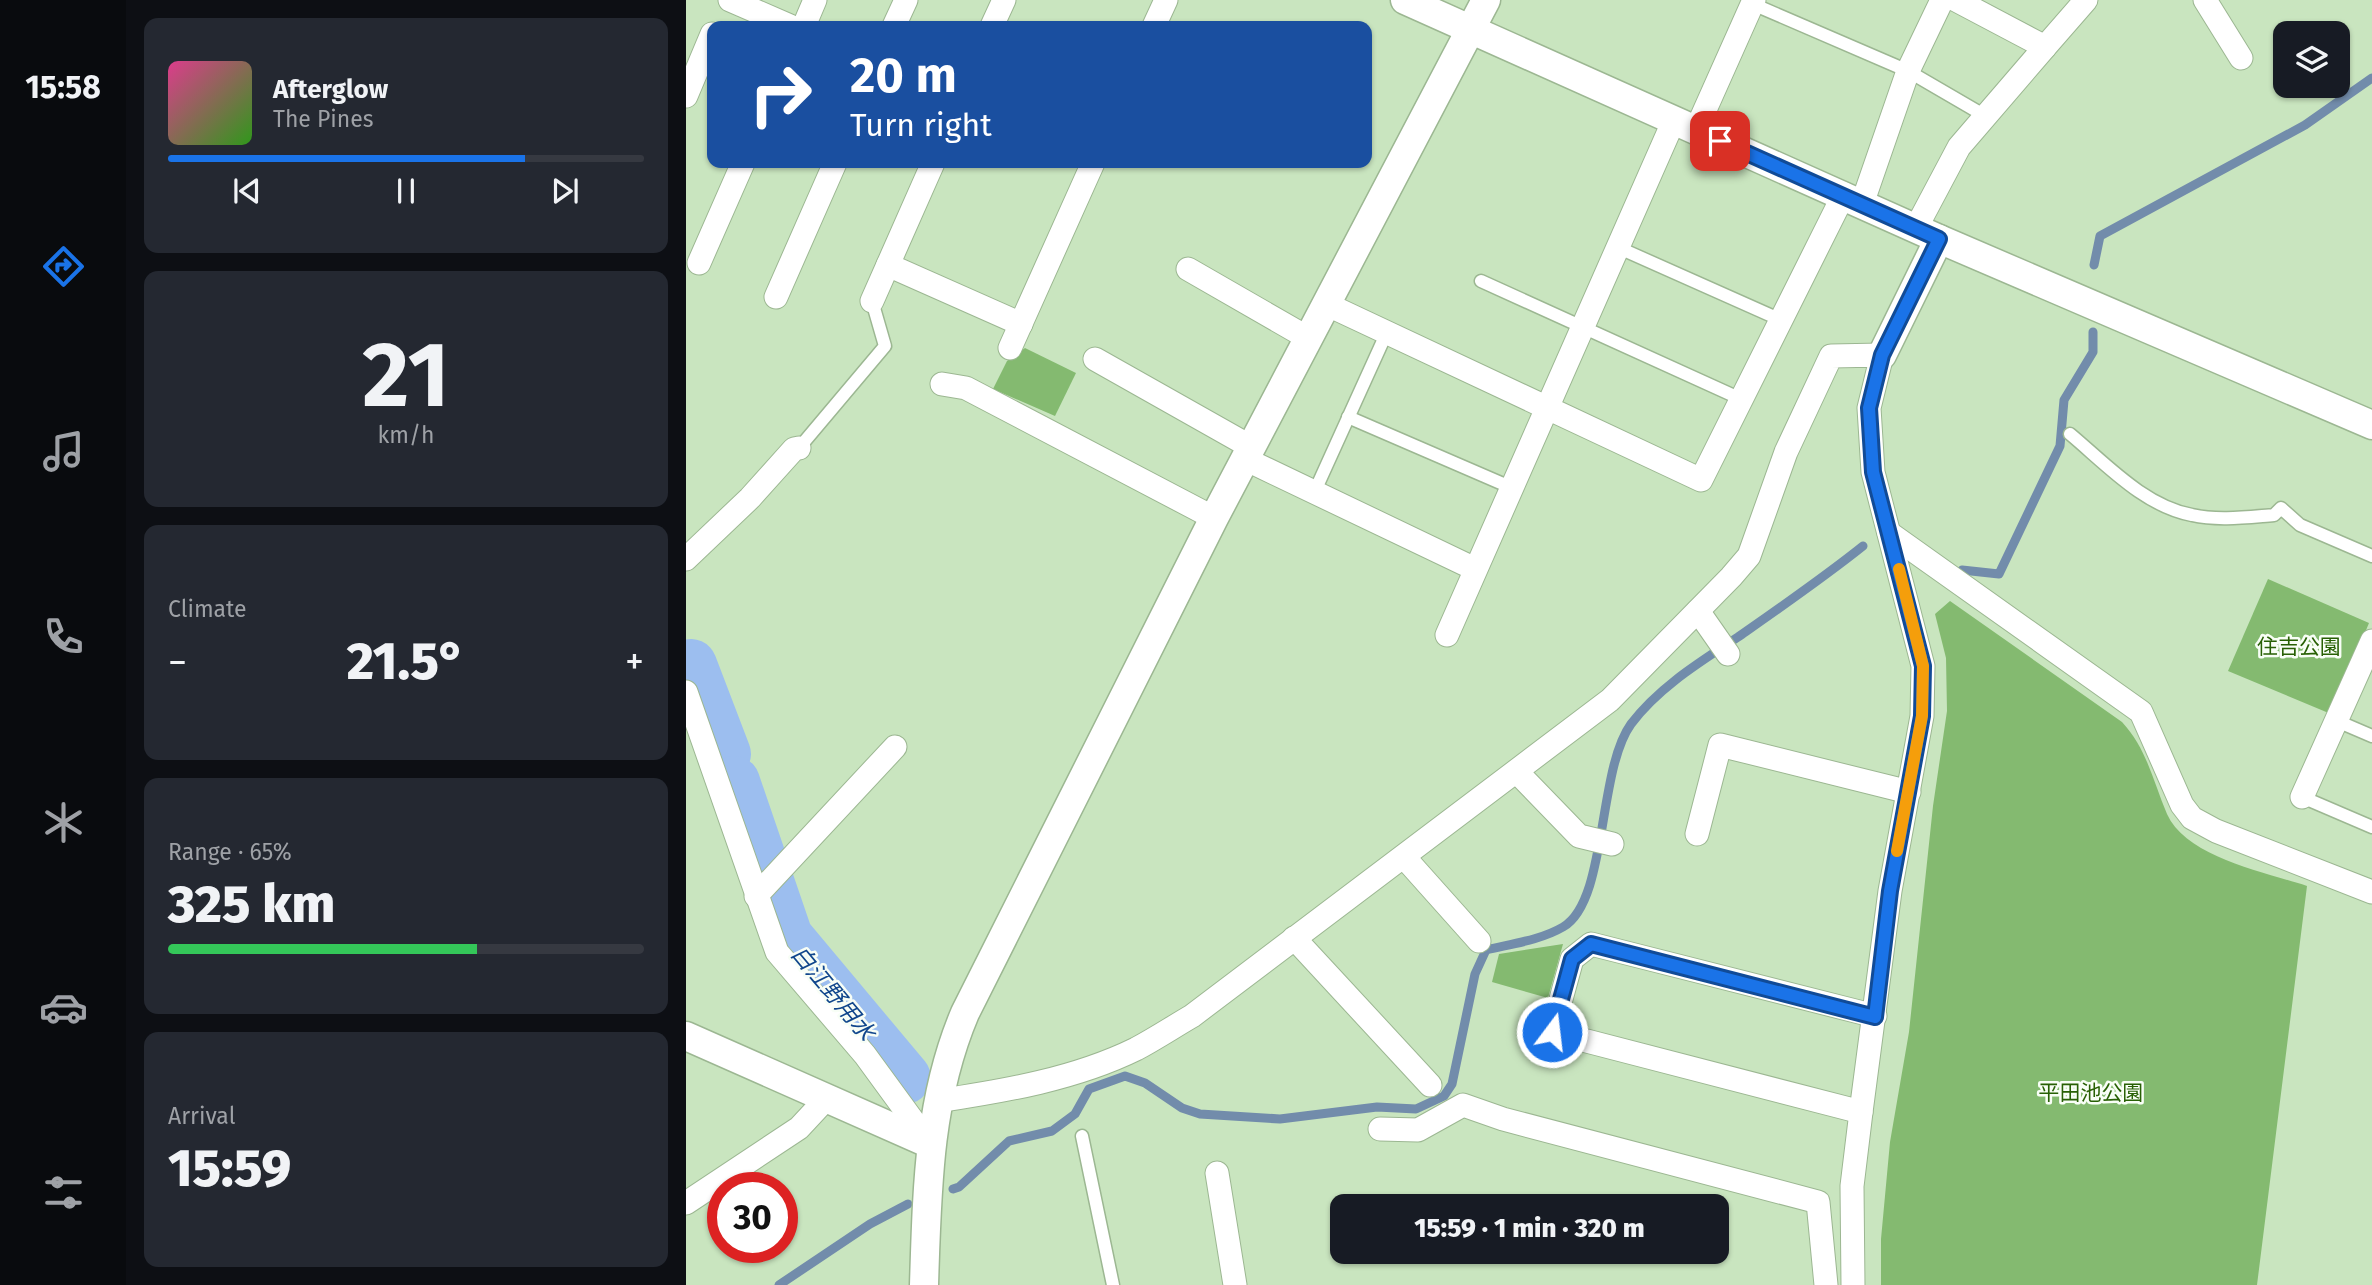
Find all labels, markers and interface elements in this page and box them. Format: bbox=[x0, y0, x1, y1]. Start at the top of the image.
map controls bbox=[2273, 21, 2350, 98]
button: layers bbox=[2273, 21, 2350, 98]
text: 20 m bbox=[850, 46, 957, 105]
icon: right bbox=[735, 49, 826, 140]
text: 15:58 bbox=[25, 68, 101, 106]
text: Afterglow bbox=[273, 74, 388, 105]
text: The Pines bbox=[273, 105, 374, 133]
text: Turn right bbox=[850, 106, 992, 144]
pin bbox=[1690, 111, 1750, 171]
icon: arrive bbox=[1701, 122, 1739, 160]
icon: previous bbox=[228, 172, 266, 210]
icon: pause bbox=[387, 172, 425, 210]
icon: next bbox=[546, 172, 584, 210]
icon: directions bbox=[39, 242, 88, 291]
text: 21 bbox=[362, 321, 450, 430]
text: km/h bbox=[378, 421, 434, 449]
icon: music bbox=[39, 427, 88, 476]
text: Climate bbox=[168, 595, 247, 623]
icon: phone bbox=[39, 612, 88, 661]
text: 21.5° bbox=[347, 630, 465, 693]
park label: 住吉公園 bbox=[2257, 634, 2341, 660]
text: − bbox=[168, 639, 187, 685]
text: + bbox=[625, 639, 644, 685]
icon: climate bbox=[39, 798, 88, 847]
text: Range · 65% bbox=[168, 838, 292, 866]
text: 325 km bbox=[168, 873, 335, 936]
water label: 白江野用水 bbox=[785, 940, 883, 1048]
icon: car bbox=[39, 983, 88, 1032]
position arrow bbox=[1515, 995, 1589, 1069]
park label: 平田池公園 bbox=[2039, 1080, 2144, 1106]
text: Arrival bbox=[168, 1102, 235, 1130]
text: 15:59 bbox=[168, 1137, 291, 1200]
icon: filters bbox=[39, 1168, 88, 1217]
speed limit sign: 30 bbox=[707, 1172, 798, 1263]
text: 15:59 · 1 min · 320 m bbox=[1414, 1213, 1645, 1244]

